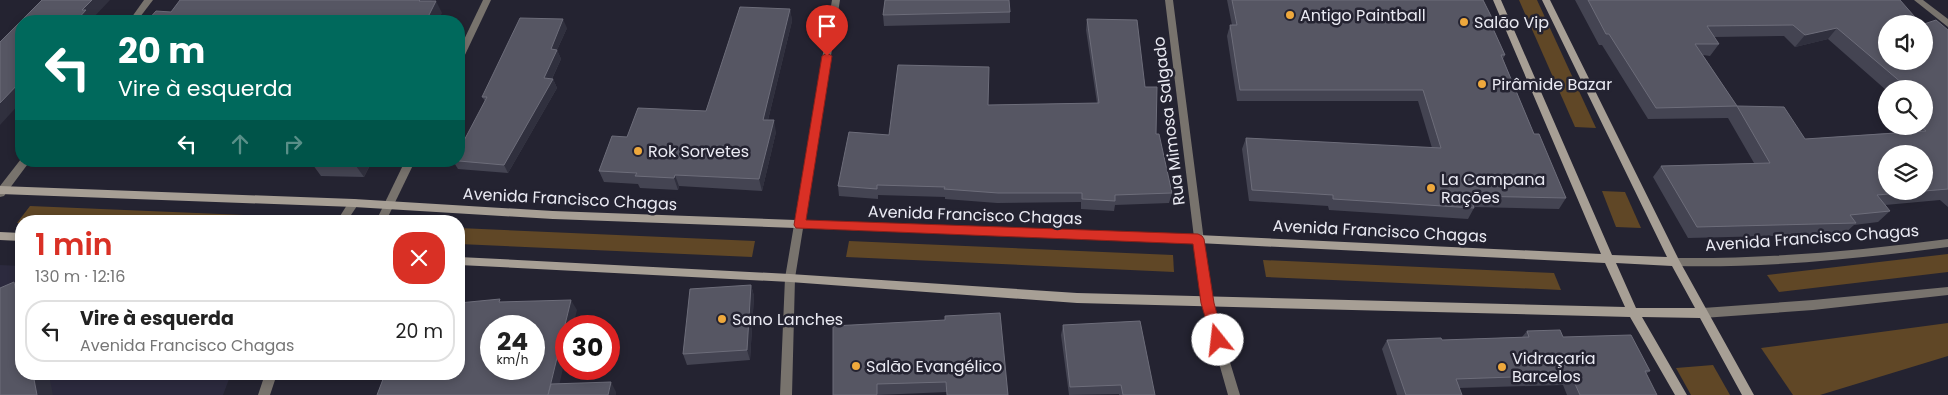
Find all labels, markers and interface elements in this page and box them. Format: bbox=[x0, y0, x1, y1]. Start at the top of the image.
place label: Antigo Paintball bbox=[1300, 4, 1426, 27]
pin bbox=[806, 5, 848, 56]
marker: Antigo Paintball bbox=[1284, 9, 1296, 21]
place label: Salão Vip bbox=[1474, 11, 1549, 34]
icon: arrive bbox=[813, 12, 841, 40]
map controls bbox=[1878, 15, 1933, 200]
button: sound bbox=[1878, 15, 1933, 70]
marker: Salão Vip bbox=[1458, 16, 1470, 28]
text: 20 m bbox=[118, 26, 205, 75]
icon: left bbox=[35, 35, 100, 100]
street label: Rua Mimosa Salgado bbox=[1147, 35, 1191, 207]
text: Vire à esquerda bbox=[118, 73, 292, 104]
place label: Pirâmide Bazar bbox=[1492, 73, 1612, 96]
marker: Pirâmide Bazar bbox=[1476, 78, 1488, 90]
button: search bbox=[1878, 80, 1933, 135]
icon: left bbox=[173, 130, 201, 158]
icon: ahead bbox=[226, 130, 254, 158]
icon: right bbox=[279, 130, 307, 158]
place label: Rok Sorvetes bbox=[648, 140, 749, 163]
marker: Rok Sorvetes bbox=[632, 145, 644, 157]
button: layers bbox=[1878, 145, 1933, 200]
place label: La Campana Rações bbox=[1441, 168, 1545, 209]
street label: Avenida Francisco Chagas bbox=[462, 182, 678, 216]
marker: La Campana Rações bbox=[1425, 182, 1437, 194]
street label: Avenida Francisco Chagas bbox=[867, 200, 1083, 230]
street label: Avenida Francisco Chagas bbox=[1272, 214, 1488, 248]
street label: Avenida Francisco Chagas bbox=[1704, 219, 1920, 257]
text: 1 min bbox=[35, 223, 113, 266]
button: close bbox=[393, 232, 445, 284]
text: 130 m · 12:16 bbox=[35, 265, 125, 288]
text: Vire à esquerda bbox=[80, 305, 234, 332]
place label: Sano Lanches bbox=[732, 308, 843, 331]
marker: Sano Lanches bbox=[716, 313, 728, 325]
position arrow bbox=[1191, 313, 1243, 365]
speed limit sign: 30 bbox=[555, 315, 620, 380]
icon: left bbox=[37, 317, 65, 345]
text: 20 m bbox=[395, 318, 443, 345]
text: 24 bbox=[497, 324, 528, 359]
text: Avenida Francisco Chagas bbox=[80, 334, 294, 357]
place label: Vidraçaria Barcelos bbox=[1512, 347, 1596, 388]
text: km/h bbox=[497, 351, 528, 368]
place label: Salão Evangélico bbox=[866, 355, 1002, 378]
marker: Salão Evangélico bbox=[850, 360, 862, 372]
marker: Vidraçaria Barcelos bbox=[1496, 361, 1508, 373]

